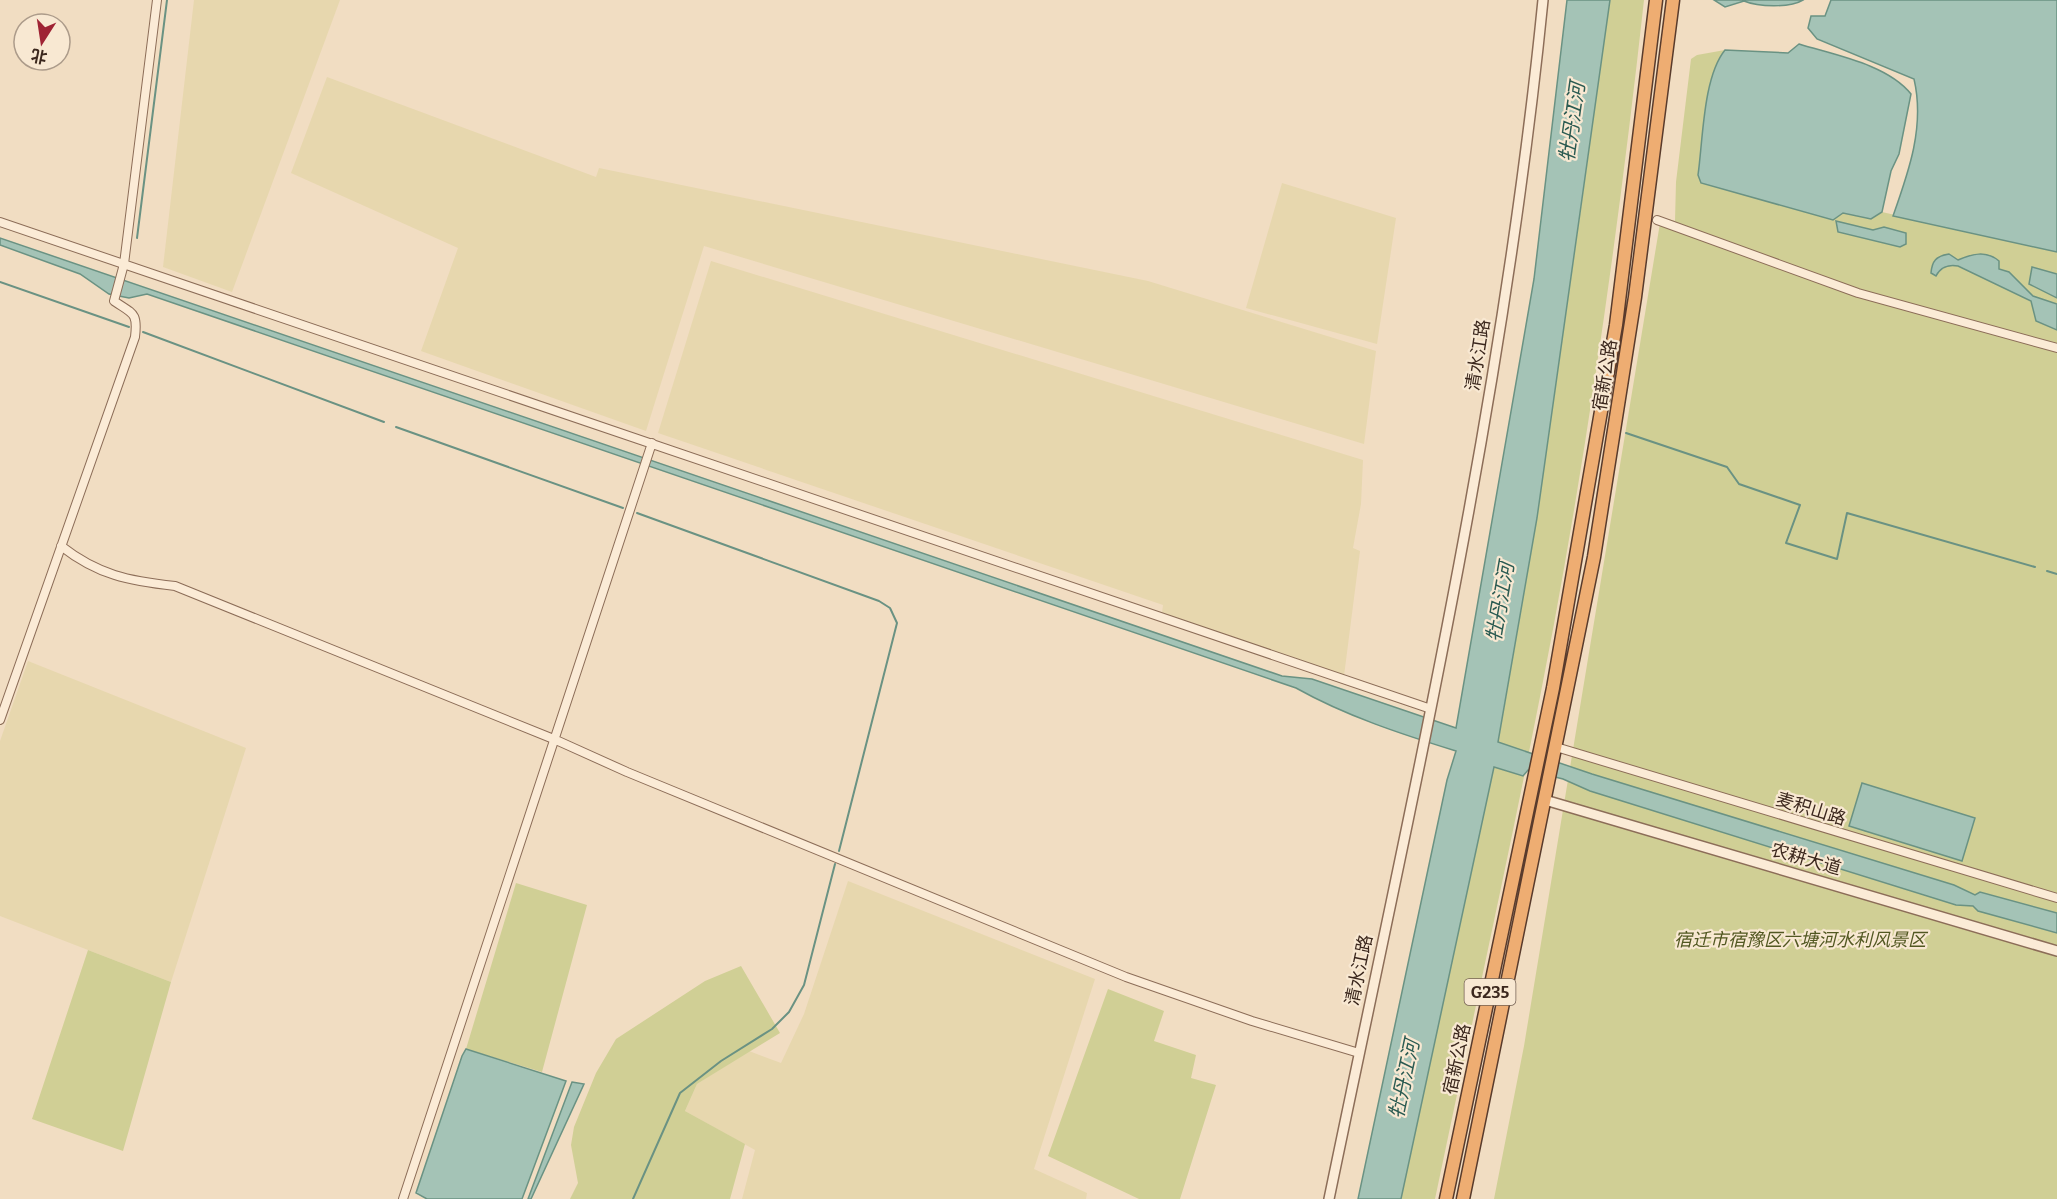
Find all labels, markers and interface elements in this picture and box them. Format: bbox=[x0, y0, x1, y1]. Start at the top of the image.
north arrow bbox=[12, 12, 72, 72]
text: 北 bbox=[29, 45, 49, 67]
water label: 牡丹江河 bbox=[1555, 77, 1590, 163]
street label: 清水江路 bbox=[1462, 318, 1494, 392]
street label: 宿新公路 bbox=[1589, 338, 1621, 412]
water label: 牡丹江河 bbox=[1481, 557, 1519, 643]
street label: 麦积山路 bbox=[1773, 788, 1849, 830]
street label: 农耕大道 bbox=[1768, 839, 1844, 879]
park label: 宿迁市宿豫区六塘河水利风景区 bbox=[1674, 929, 1929, 951]
street label: 清水江路 bbox=[1341, 932, 1377, 1008]
road number: G235 bbox=[1464, 979, 1516, 1005]
street label: 宿新公路 bbox=[1439, 1021, 1475, 1097]
water label: 牡丹江河 bbox=[1384, 1033, 1425, 1121]

